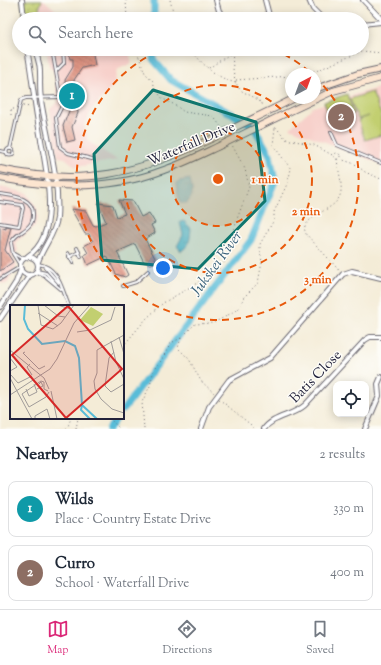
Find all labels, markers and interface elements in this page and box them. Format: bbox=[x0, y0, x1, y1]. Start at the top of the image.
search box bbox=[12, 12, 369, 56]
icon: search bbox=[26, 23, 48, 45]
text: Search here bbox=[58, 24, 133, 45]
north arrow bbox=[285, 68, 321, 104]
pin: 1 bbox=[59, 81, 85, 111]
pin: 2 bbox=[328, 102, 354, 132]
street label: Waterfall Drive bbox=[145, 117, 239, 172]
text: 1 min bbox=[250, 171, 279, 189]
centre of rings bbox=[211, 172, 225, 186]
text: 2 min bbox=[292, 203, 321, 221]
water label: Jukskei River bbox=[186, 226, 248, 302]
your location bbox=[153, 258, 173, 278]
text: 3 min bbox=[304, 271, 333, 289]
inset map bbox=[10, 305, 124, 419]
street label: Batis Close bbox=[286, 346, 347, 408]
map controls bbox=[333, 381, 369, 417]
button: locate bbox=[333, 381, 369, 417]
text: Nearby bbox=[16, 443, 68, 467]
text: 2 results bbox=[320, 446, 365, 464]
text: Wilds bbox=[55, 490, 93, 511]
text: 1 bbox=[28, 500, 32, 518]
text: 330 m bbox=[333, 500, 364, 518]
text: Place · Country Estate Drive bbox=[55, 511, 211, 529]
text: Curro bbox=[55, 554, 95, 575]
text: 2 bbox=[27, 564, 33, 582]
text: 400 m bbox=[330, 564, 364, 582]
text: School · Waterfall Drive bbox=[55, 575, 189, 593]
tab: Map bbox=[47, 618, 69, 658]
tab: Directions bbox=[163, 618, 212, 658]
tab: Saved bbox=[306, 618, 334, 658]

